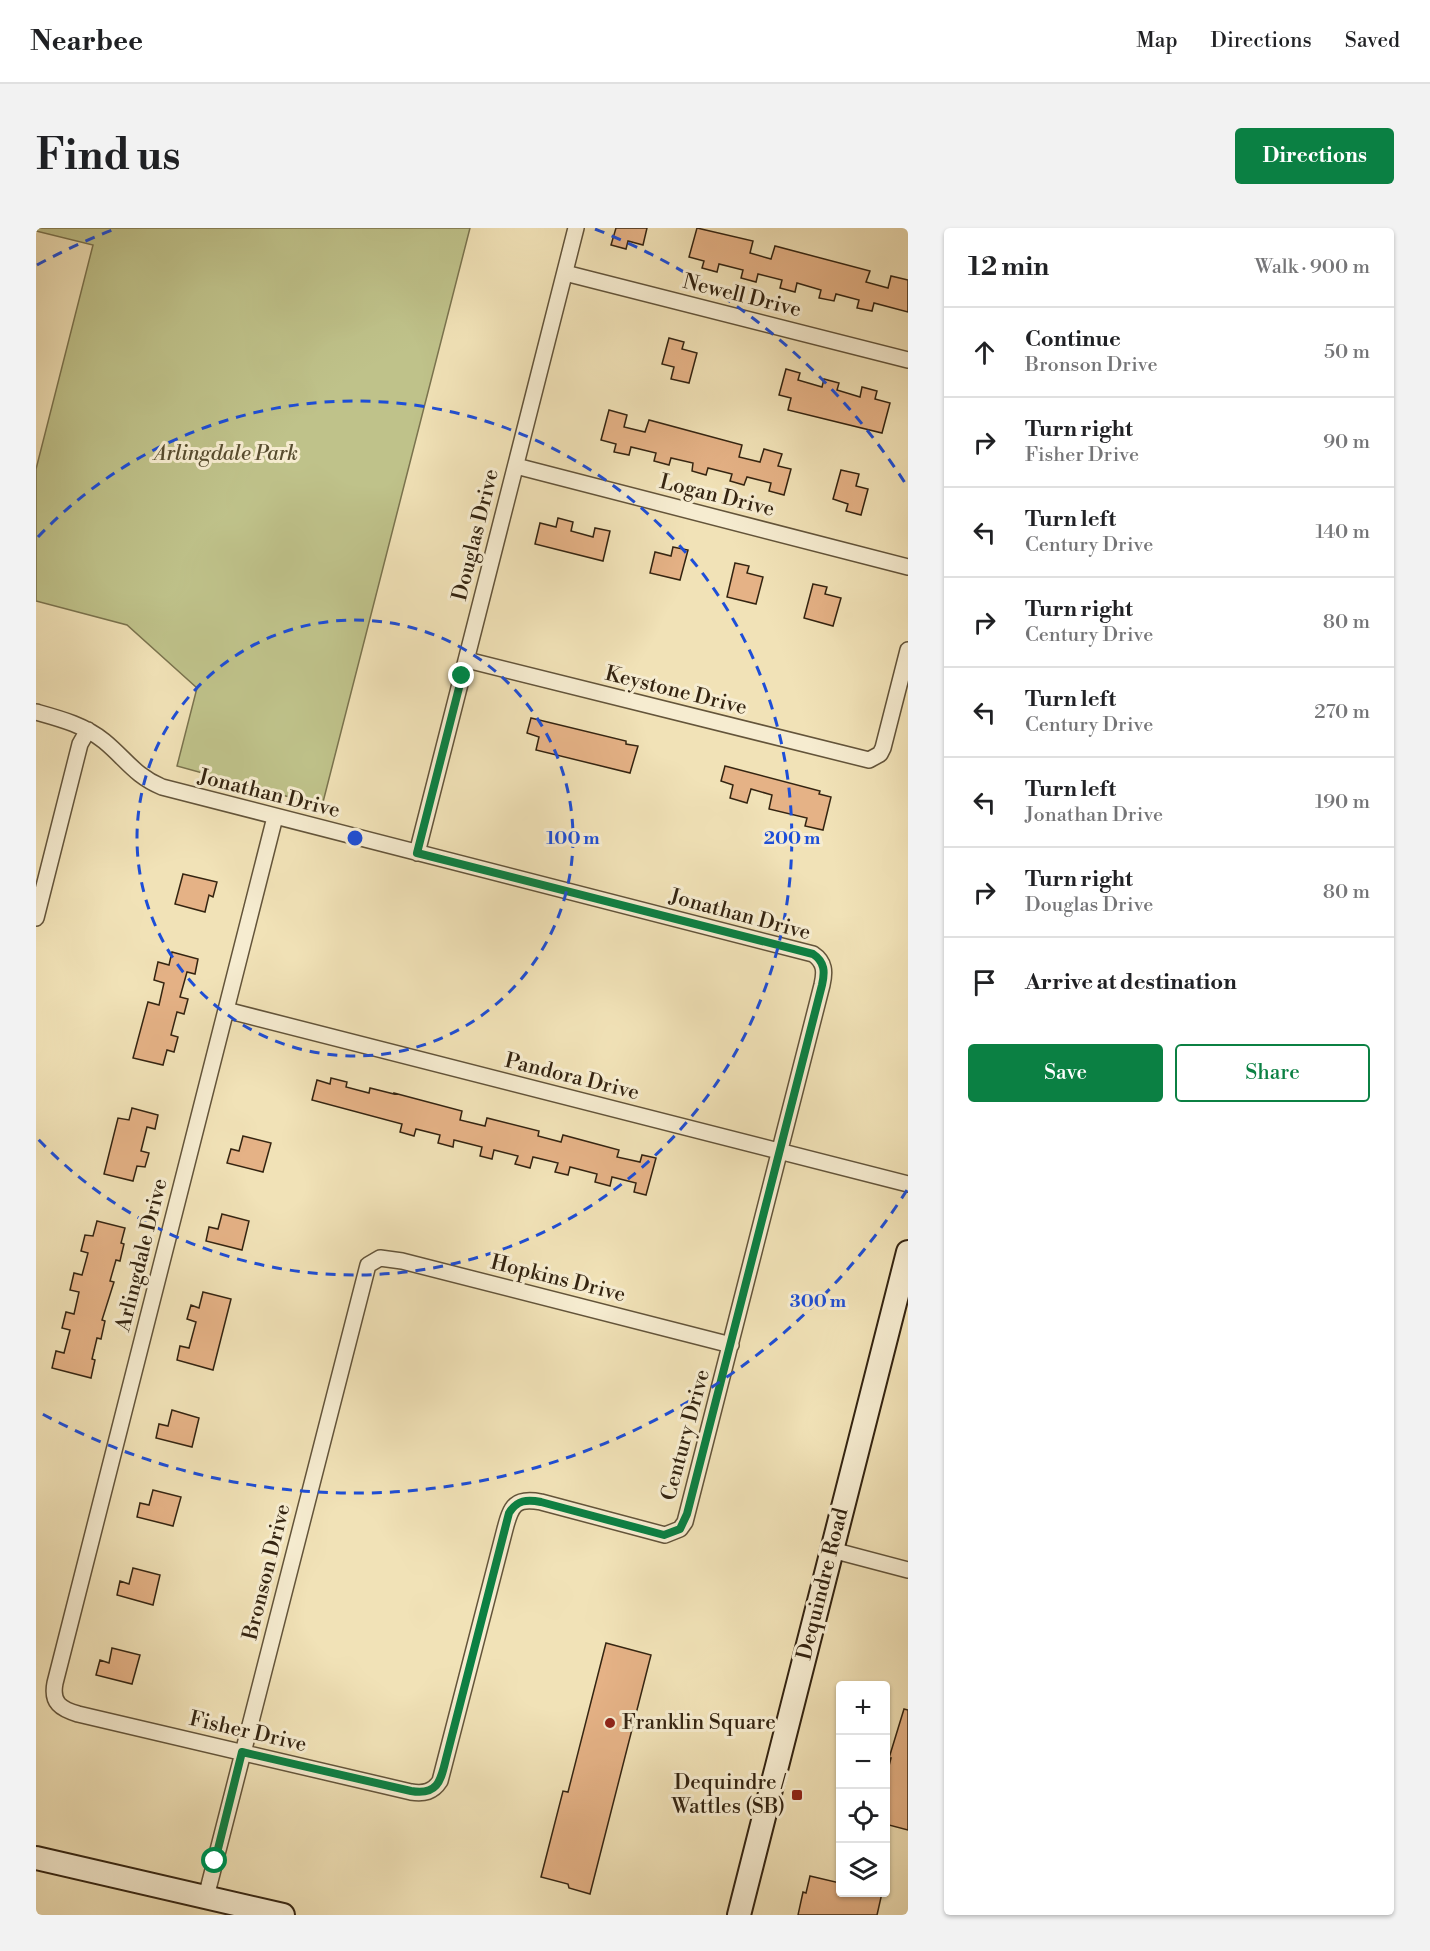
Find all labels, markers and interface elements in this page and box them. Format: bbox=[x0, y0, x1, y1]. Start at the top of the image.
text: Nearbee bbox=[30, 24, 143, 59]
text: Map bbox=[1136, 28, 1178, 54]
text: Directions bbox=[1211, 28, 1312, 54]
text: Saved bbox=[1345, 28, 1400, 54]
button: Directions bbox=[1235, 128, 1394, 184]
text: Find us bbox=[36, 130, 180, 183]
text: 12 min bbox=[968, 251, 1049, 283]
text: Walk · 900 m bbox=[1255, 255, 1370, 280]
street label: Newell Drive bbox=[680, 269, 804, 323]
text: Continue bbox=[1025, 326, 1121, 353]
icon: ahead bbox=[968, 336, 1001, 369]
text: 50 m bbox=[1324, 340, 1370, 365]
text: Bronson Drive bbox=[1025, 353, 1158, 378]
text: Turn right bbox=[1025, 416, 1133, 443]
icon: right bbox=[968, 426, 1001, 459]
text: 90 m bbox=[1323, 430, 1370, 455]
park label: Arlingdale Park bbox=[152, 441, 298, 467]
text: Fisher Drive bbox=[1025, 443, 1139, 468]
street label: Douglas Drive bbox=[447, 466, 505, 604]
street label: Logan Drive bbox=[657, 469, 777, 523]
text: Turn left bbox=[1025, 506, 1116, 533]
icon: left bbox=[968, 516, 1001, 549]
text: 140 m bbox=[1315, 520, 1370, 545]
text: Century Drive bbox=[1025, 533, 1153, 558]
text: Turn right bbox=[1025, 596, 1133, 623]
icon: right bbox=[968, 606, 1001, 639]
text: 80 m bbox=[1323, 610, 1370, 635]
text: Century Drive bbox=[1025, 623, 1153, 648]
street label: Keystone Drive bbox=[602, 661, 750, 721]
route end bbox=[448, 662, 474, 688]
text: Turn left bbox=[1025, 686, 1116, 713]
icon: left bbox=[968, 696, 1001, 729]
text: 270 m bbox=[1314, 700, 1370, 725]
text: Century Drive bbox=[1025, 713, 1153, 738]
street label: Jonathan Drive bbox=[195, 764, 343, 824]
text: Turn left bbox=[1025, 776, 1116, 803]
icon: left bbox=[968, 786, 1001, 819]
text: 190 m bbox=[1315, 790, 1370, 815]
text: Jonathan Drive bbox=[1025, 803, 1163, 828]
text: 100 m bbox=[546, 827, 600, 850]
text: 200 m bbox=[764, 827, 821, 850]
centre of rings bbox=[345, 828, 365, 848]
text: Turn right bbox=[1025, 866, 1133, 893]
icon: right bbox=[968, 876, 1001, 909]
text: 80 m bbox=[1323, 880, 1370, 905]
street label: Jonathan Drive bbox=[666, 883, 813, 946]
text: Douglas Drive bbox=[1025, 893, 1153, 918]
icon: arrive bbox=[968, 966, 1001, 999]
text: Arrive at destination bbox=[1025, 969, 1237, 996]
button: Save bbox=[968, 1044, 1163, 1102]
button: Share bbox=[1175, 1044, 1370, 1102]
street label: Pandora Drive bbox=[502, 1048, 642, 1106]
street label: Arlingdale Drive bbox=[110, 1176, 174, 1335]
street label: Hopkins Drive bbox=[488, 1250, 628, 1308]
text: 300 m bbox=[790, 1290, 847, 1313]
street label: Century Drive bbox=[656, 1367, 716, 1503]
street label: Bronson Drive bbox=[237, 1501, 296, 1644]
street label: Dequindre Road bbox=[792, 1505, 854, 1663]
map controls bbox=[836, 1681, 890, 1897]
button: + bbox=[836, 1681, 890, 1735]
street label: Fisher Drive bbox=[187, 1706, 309, 1758]
place label: Franklin Square bbox=[622, 1710, 776, 1736]
marker: Franklin Square bbox=[603, 1716, 617, 1730]
button: − bbox=[836, 1735, 890, 1789]
place label: Dequindre / Wattles (SB) bbox=[670, 1770, 787, 1820]
marker: Dequindre / Wattles (SB) bbox=[790, 1788, 804, 1802]
button: locate bbox=[836, 1789, 890, 1843]
button: layers bbox=[836, 1843, 890, 1897]
route start bbox=[201, 1847, 227, 1873]

